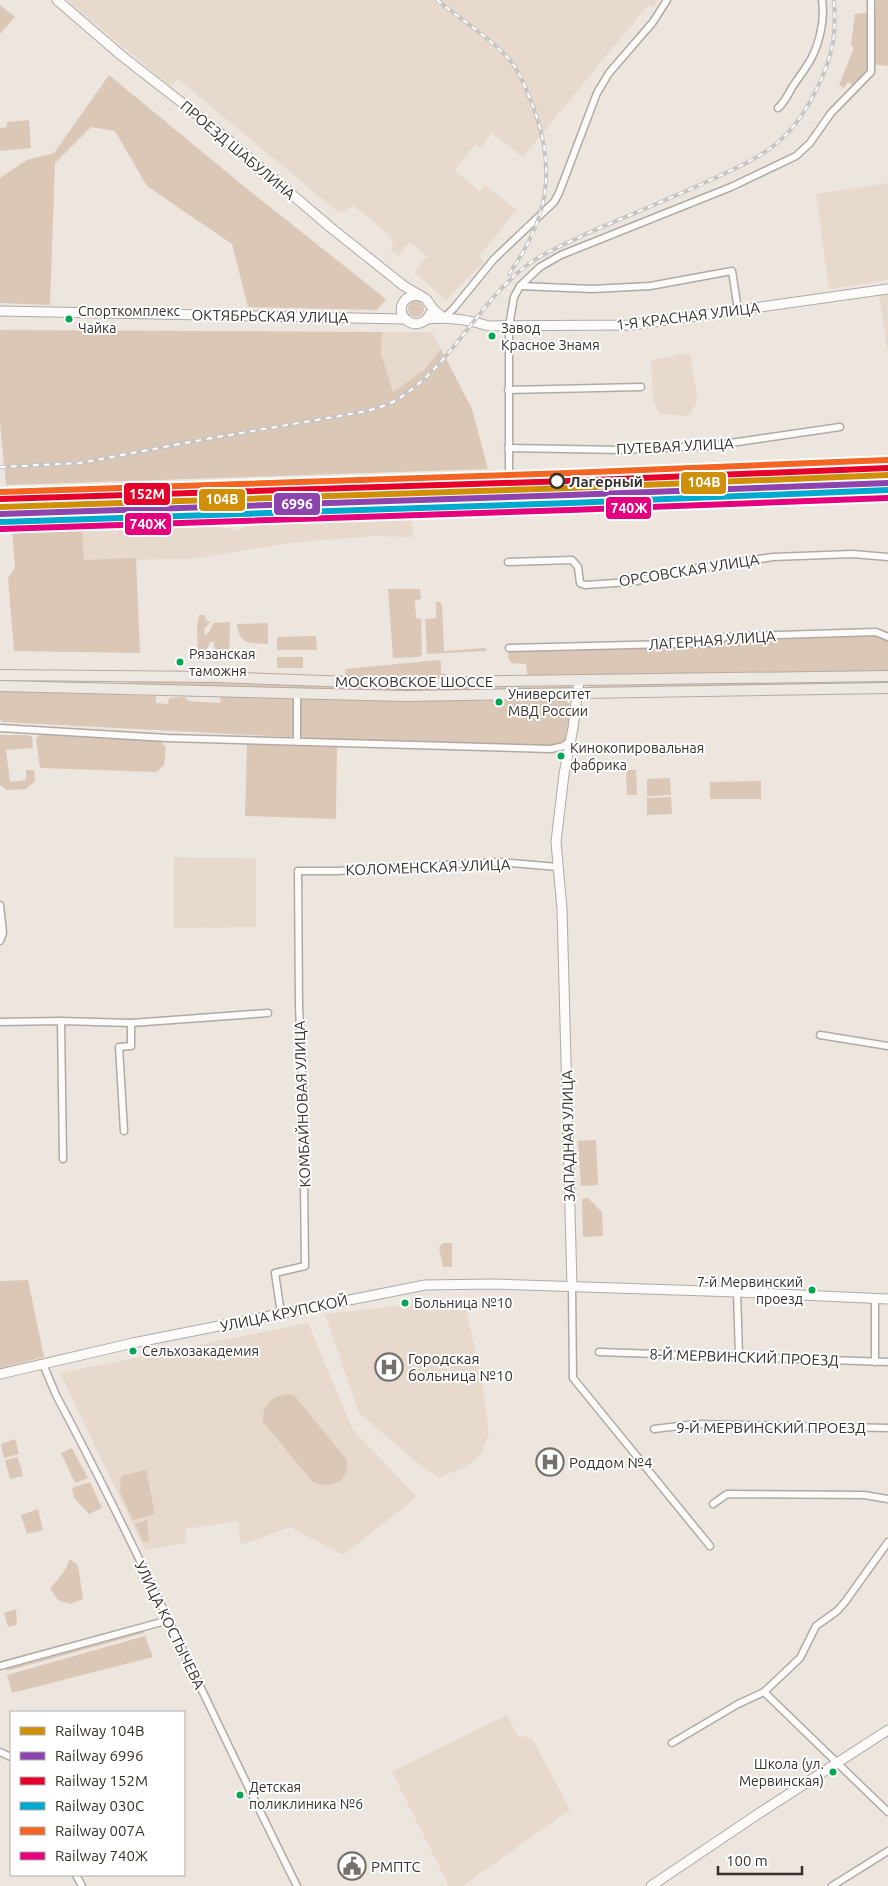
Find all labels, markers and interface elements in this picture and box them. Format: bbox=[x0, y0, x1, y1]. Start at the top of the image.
street label: ПРОЕЗД ШАБУЛИНА bbox=[177, 97, 299, 203]
street label: 1-Я КРАСНАЯ УЛИЦА bbox=[615, 299, 761, 333]
place label: Спорткомплекс Чайка bbox=[78, 303, 180, 336]
street label: ОКТЯБРЬСКАЯ УЛИЦА bbox=[191, 306, 349, 326]
marker: Спорткомплекс Чайка bbox=[64, 314, 74, 324]
place label: Завод Красное Знамя bbox=[501, 320, 600, 353]
marker: Завод Красное Знамя bbox=[487, 331, 497, 341]
street label: ПУТЕВАЯ УЛИЦА bbox=[616, 434, 734, 458]
line badge: 104В bbox=[680, 471, 727, 495]
marker: Лагерный bbox=[549, 473, 565, 489]
place label: Лагерный bbox=[569, 473, 643, 490]
text: 104В bbox=[688, 474, 720, 490]
line badge: 152М bbox=[123, 482, 171, 506]
text: 152М bbox=[129, 486, 165, 502]
line badge: 104В bbox=[198, 488, 246, 512]
text: 104В bbox=[206, 491, 238, 507]
line badge: 6996 bbox=[273, 492, 321, 516]
text: 6996 bbox=[281, 496, 313, 512]
line badge: 740Ж bbox=[605, 496, 652, 520]
text: 740Ж bbox=[610, 500, 648, 516]
line badge: 740Ж bbox=[124, 512, 172, 536]
text: 740Ж bbox=[129, 516, 167, 532]
street label: ОРСОВСКАЯ УЛИЦА bbox=[618, 550, 761, 589]
street label: ЛАГЕРНАЯ УЛИЦА bbox=[648, 627, 776, 653]
place label: Рязанская таможня bbox=[189, 646, 255, 679]
marker: Рязанская таможня bbox=[175, 657, 185, 667]
street label: МОСКОВСКОЕ ШОССЕ bbox=[335, 673, 493, 690]
place label: Университет МВД России bbox=[508, 686, 591, 719]
marker: Университет МВД России bbox=[494, 697, 504, 707]
place label: Кинокопировальная фабрика bbox=[570, 740, 704, 773]
marker: Кинокопировальная фабрика bbox=[556, 751, 566, 761]
street label: КОЛОМЕНСКАЯ УЛИЦА bbox=[345, 856, 511, 878]
street label: КОМБАЙНОВАЯ УЛИЦА bbox=[291, 1020, 313, 1188]
street label: ЗАПАДНАЯ УЛИЦА bbox=[558, 1070, 578, 1202]
place label: 7-й Мервинский проезд bbox=[697, 1274, 803, 1307]
marker: 7-й Мервинский проезд bbox=[807, 1285, 817, 1295]
street label: УЛИЦА КРУПСКОЙ bbox=[219, 1291, 349, 1335]
place label: Больница №10 bbox=[414, 1295, 513, 1311]
marker: Больница №10 bbox=[400, 1298, 410, 1308]
place label: Сельхозакадемия bbox=[142, 1343, 259, 1359]
street label: 8-Й МЕРВИНСКИЙ ПРОЕЗД bbox=[649, 1345, 839, 1369]
marker: Сельхозакадемия bbox=[128, 1346, 138, 1356]
place label: Городская больница №10 bbox=[408, 1350, 513, 1384]
hospital icon: Городская больница №10 bbox=[374, 1352, 404, 1382]
street label: 9-Й МЕРВИНСКИЙ ПРОЕЗД bbox=[676, 1419, 866, 1436]
hospital icon: Роддом №4 bbox=[535, 1447, 565, 1477]
place label: Роддом №4 bbox=[569, 1454, 653, 1471]
street label: УЛИЦА КОСТЫЧЕВА bbox=[132, 1558, 209, 1692]
legend bbox=[10, 1711, 185, 1876]
text: Railway 104В bbox=[55, 1722, 144, 1739]
text: Railway 6996 bbox=[55, 1747, 143, 1764]
place label: Школа (ул. Мервинская) bbox=[739, 1756, 824, 1789]
marker: Школа (ул. Мервинская) bbox=[828, 1767, 838, 1777]
text: Railway 152М bbox=[55, 1772, 148, 1789]
place label: Детская поликлиника №6 bbox=[249, 1779, 363, 1812]
marker: Детская поликлиника №6 bbox=[235, 1790, 245, 1800]
text: Railway 030C bbox=[55, 1797, 144, 1814]
text: Railway 007А bbox=[55, 1822, 145, 1839]
scale bar bbox=[718, 1844, 802, 1876]
text: Railway 740Ж bbox=[55, 1847, 148, 1864]
public building icon: РМПТС bbox=[337, 1851, 367, 1881]
text: 100 m bbox=[726, 1852, 768, 1869]
place label: РМПТС bbox=[371, 1858, 421, 1875]

